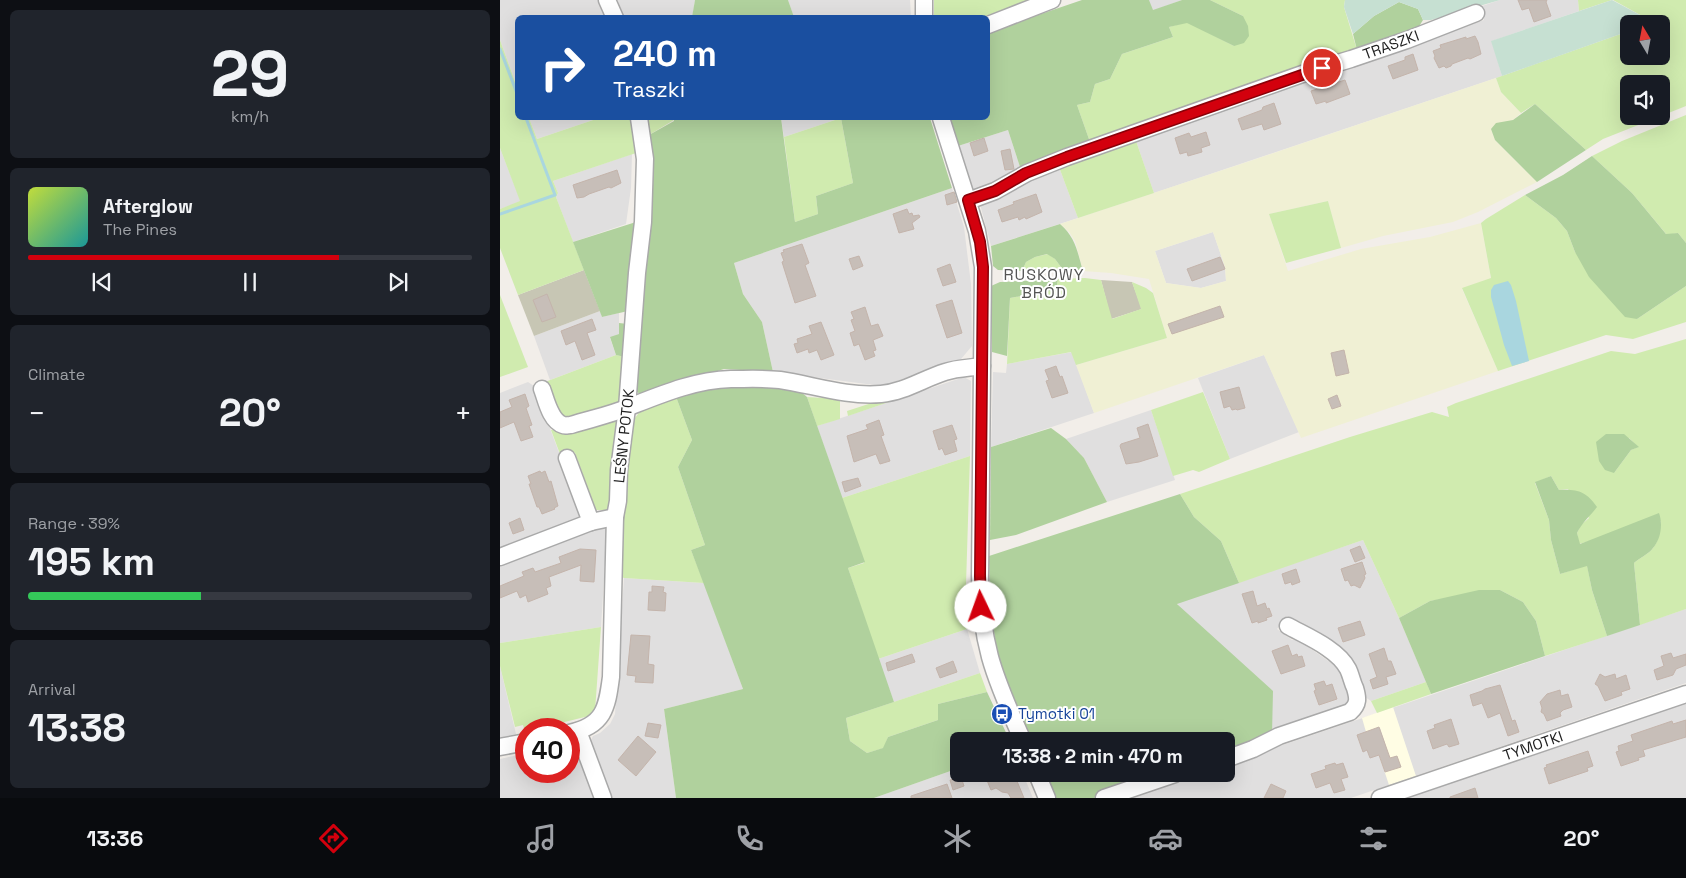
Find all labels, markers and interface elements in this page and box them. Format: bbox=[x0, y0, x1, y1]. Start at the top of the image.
north arrow bbox=[1620, 15, 1670, 65]
map controls bbox=[1620, 15, 1670, 125]
street label: TRASZKI bbox=[1360, 26, 1421, 63]
text: 29 bbox=[211, 32, 289, 115]
text: 240 m bbox=[613, 32, 717, 76]
icon: right bbox=[530, 35, 595, 100]
pin bbox=[1301, 47, 1343, 89]
icon: arrive bbox=[1308, 54, 1336, 82]
text: Traszki bbox=[613, 75, 685, 103]
button: sound bbox=[1620, 75, 1670, 125]
text: km/h bbox=[231, 106, 269, 127]
text: Afterglow bbox=[103, 194, 193, 219]
text: The Pines bbox=[103, 219, 177, 240]
district label: RUSKOWY BRÓD bbox=[1003, 264, 1085, 303]
icon: previous bbox=[88, 268, 116, 296]
icon: pause bbox=[236, 268, 264, 296]
icon: next bbox=[384, 268, 412, 296]
text: Climate bbox=[28, 364, 85, 385]
street label: LEŚNY POTOK bbox=[609, 388, 638, 484]
text: 20° bbox=[219, 389, 281, 437]
text: − bbox=[28, 395, 45, 431]
text: + bbox=[455, 395, 472, 431]
text: Range · 39% bbox=[28, 513, 120, 534]
text: 195 km bbox=[28, 538, 155, 586]
position arrow bbox=[954, 580, 1006, 632]
text: Arrival bbox=[28, 679, 76, 700]
bus stop icon: Tymotki 01 bbox=[990, 702, 1014, 726]
text: 13:38 bbox=[28, 704, 126, 752]
place label: Tymotki 01 bbox=[1018, 704, 1095, 723]
speed limit sign: 40 bbox=[515, 718, 580, 783]
street label: TYMOTKI bbox=[1500, 726, 1565, 765]
text: 13:38 · 2 min · 470 m bbox=[1002, 744, 1183, 769]
icon: directions bbox=[316, 821, 351, 856]
icon: music bbox=[524, 821, 559, 856]
icon: phone bbox=[732, 821, 767, 856]
icon: climate bbox=[940, 821, 975, 856]
icon: car bbox=[1148, 821, 1183, 856]
icon: filters bbox=[1356, 821, 1391, 856]
text: 13:36 bbox=[86, 824, 143, 852]
text: 20° bbox=[1564, 824, 1600, 852]

